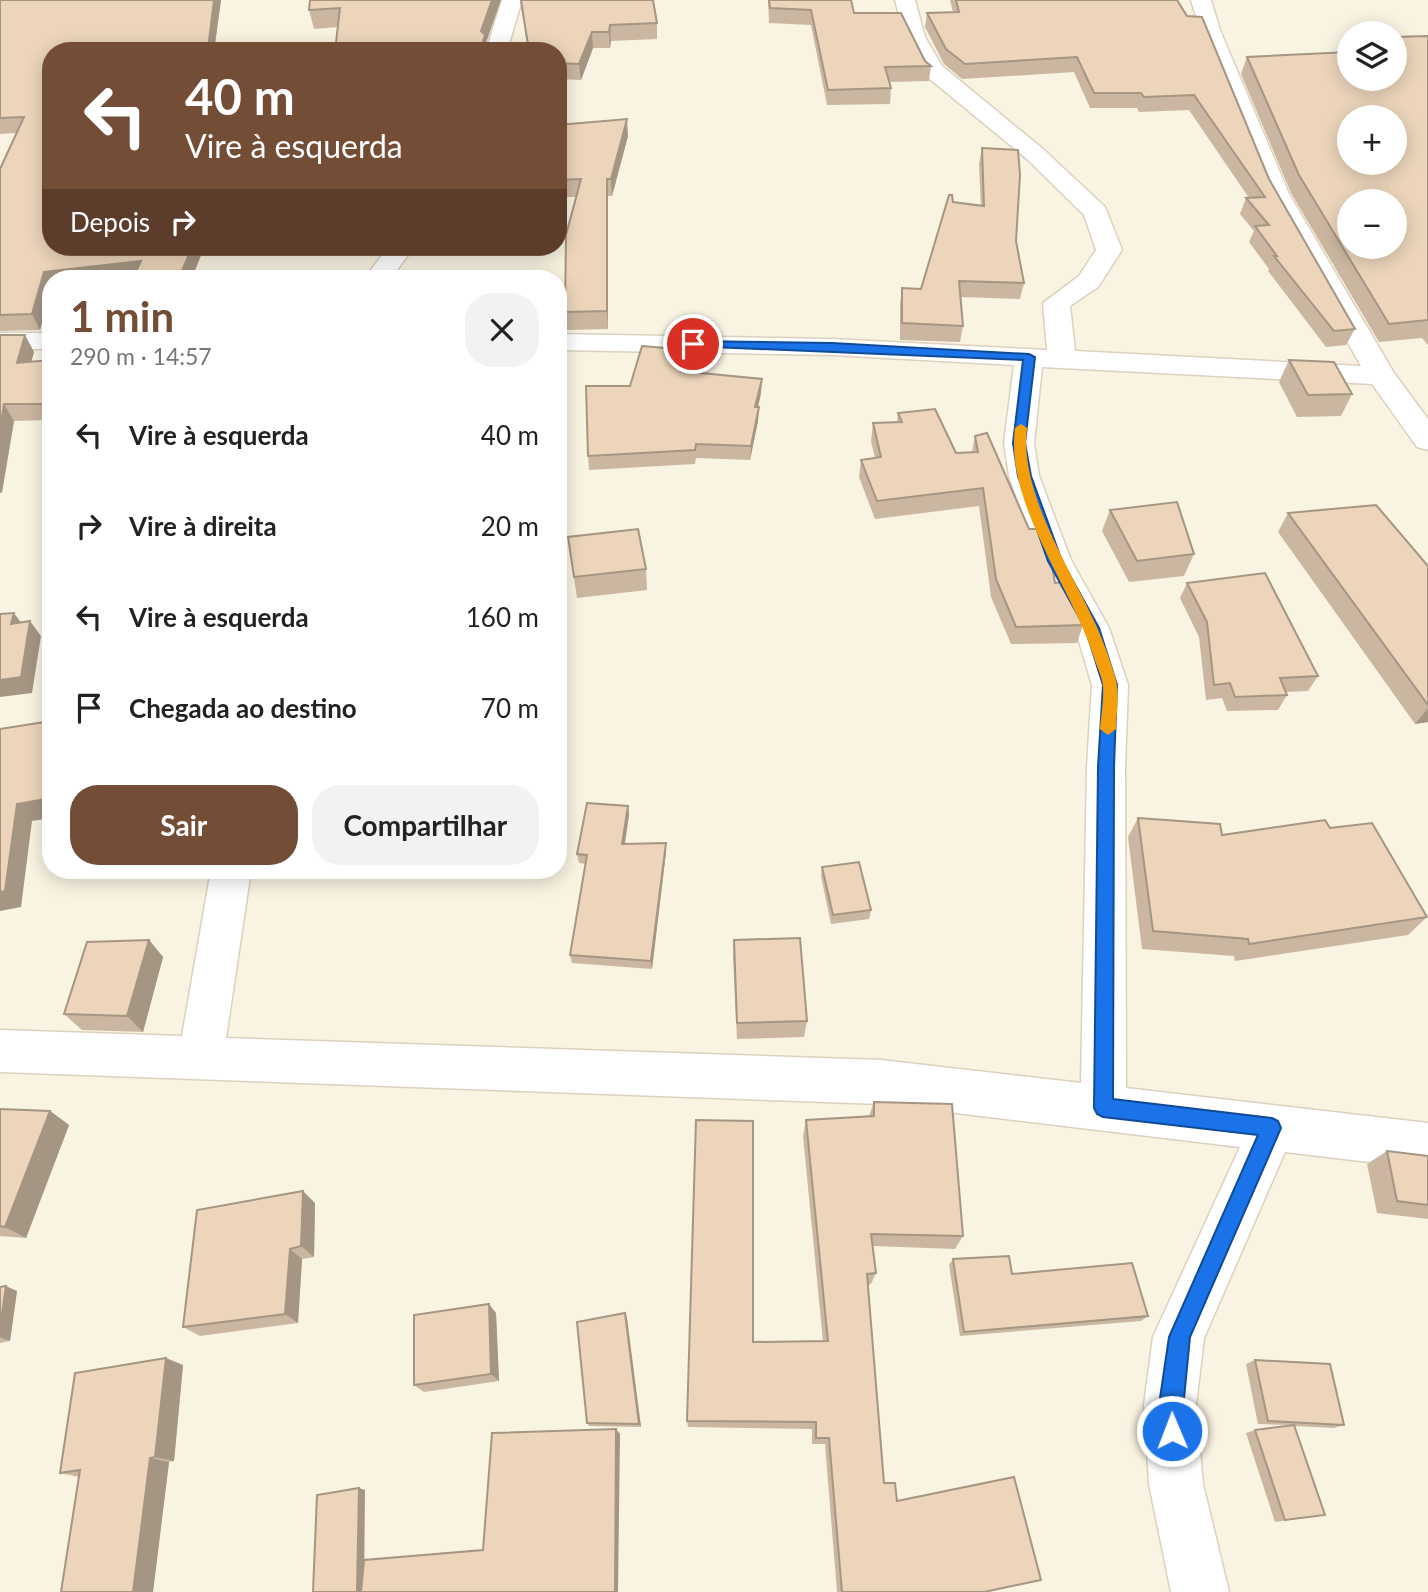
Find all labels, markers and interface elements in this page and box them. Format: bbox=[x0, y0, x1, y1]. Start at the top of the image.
map controls bbox=[1337, 21, 1407, 259]
button: layers bbox=[1337, 21, 1407, 91]
text: 40 m bbox=[185, 67, 295, 125]
icon: left bbox=[70, 70, 161, 161]
button: + bbox=[1337, 105, 1407, 175]
text: Vire à esquerda bbox=[185, 126, 403, 165]
button: − bbox=[1337, 189, 1407, 259]
icon: right bbox=[164, 203, 202, 241]
text: Depois bbox=[70, 206, 150, 238]
text: 1 min bbox=[70, 291, 174, 341]
button: close bbox=[465, 293, 539, 367]
pin bbox=[663, 314, 723, 374]
icon: arrive bbox=[674, 325, 712, 363]
text: 290 m · 14:57 bbox=[70, 342, 212, 370]
icon: left bbox=[70, 416, 108, 454]
text: Vire à esquerda bbox=[129, 419, 309, 451]
text: 40 m bbox=[481, 419, 539, 451]
icon: right bbox=[70, 507, 108, 545]
text: Vire à direita bbox=[129, 510, 277, 542]
text: 20 m bbox=[481, 510, 539, 542]
icon: left bbox=[70, 598, 108, 636]
text: Vire à esquerda bbox=[129, 601, 309, 633]
text: 160 m bbox=[466, 601, 539, 633]
icon: arrive bbox=[70, 689, 108, 727]
text: Chegada ao destino bbox=[129, 692, 357, 724]
text: 70 m bbox=[481, 692, 539, 724]
button: Sair bbox=[70, 785, 298, 865]
button: Compartilhar bbox=[312, 785, 539, 865]
position arrow bbox=[1135, 1394, 1209, 1468]

